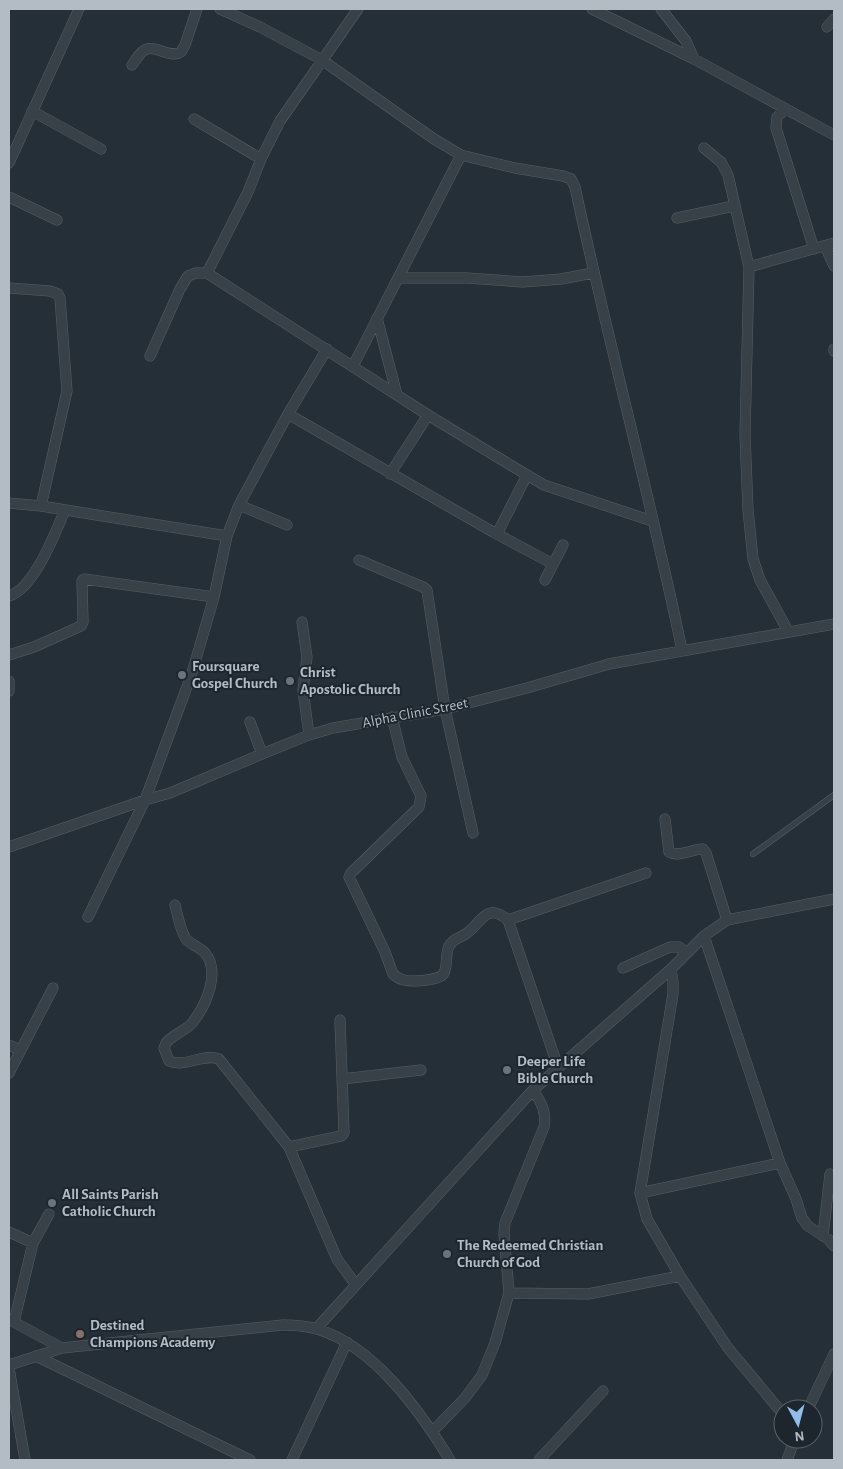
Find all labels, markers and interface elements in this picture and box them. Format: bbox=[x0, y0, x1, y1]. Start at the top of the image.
place label: Foursquare Gospel Church bbox=[192, 659, 277, 691]
place label: Christ Apostolic Church bbox=[300, 665, 400, 697]
marker: Foursquare Gospel Church bbox=[176, 669, 188, 681]
marker: Christ Apostolic Church bbox=[284, 675, 296, 687]
street label: Alpha Clinic Street bbox=[361, 695, 469, 731]
place label: Deeper Life Bible Church bbox=[517, 1054, 593, 1086]
marker: Deeper Life Bible Church bbox=[501, 1064, 513, 1076]
place label: All Saints Parish Catholic Church bbox=[62, 1187, 159, 1219]
marker: All Saints Parish Catholic Church bbox=[46, 1197, 58, 1209]
place label: The Redeemed Christian Church of God bbox=[457, 1238, 603, 1270]
marker: The Redeemed Christian Church of God bbox=[441, 1248, 453, 1260]
place label: Destined Champions Academy bbox=[90, 1318, 215, 1350]
marker: Destined Champions Academy bbox=[74, 1328, 86, 1340]
north arrow bbox=[773, 1399, 823, 1449]
text: N bbox=[794, 1428, 805, 1443]

